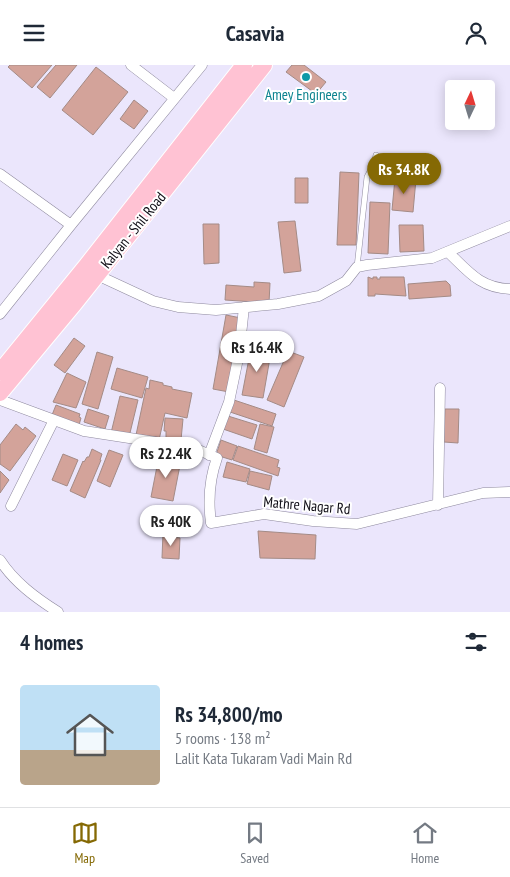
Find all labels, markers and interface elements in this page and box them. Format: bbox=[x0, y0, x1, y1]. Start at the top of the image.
icon: menu bbox=[20, 19, 48, 47]
text: Casavia bbox=[226, 19, 284, 47]
icon: person bbox=[462, 19, 490, 47]
marker: Amey Engineers bbox=[300, 71, 312, 83]
north arrow bbox=[445, 80, 495, 130]
map controls bbox=[445, 80, 495, 130]
place label: Amey Engineers bbox=[265, 85, 347, 104]
pin: Rs 34.8K bbox=[352, 153, 456, 195]
text: Rs 34.8K bbox=[378, 159, 430, 179]
street label: Kalyan - Shil Road bbox=[96, 188, 170, 272]
pin: Rs 16.4K bbox=[205, 331, 309, 373]
text: Rs 16.4K bbox=[231, 337, 283, 357]
pin: Rs 22.4K bbox=[114, 437, 218, 479]
text: Rs 22.4K bbox=[140, 443, 192, 463]
street label: Mathre Nagar Rd bbox=[263, 492, 351, 518]
pin: Rs 40K bbox=[130, 505, 212, 547]
text: Rs 40K bbox=[151, 511, 191, 531]
icon: filters bbox=[462, 628, 490, 656]
text: 4 homes bbox=[20, 629, 83, 656]
text: Rs 34,800/mo bbox=[175, 701, 283, 728]
icon: home bbox=[60, 705, 120, 765]
text: 5 rooms · 138 m² bbox=[175, 728, 271, 748]
text: Lalit Kata Tukaram Vadi Main Rd bbox=[175, 748, 352, 768]
tab: Map bbox=[71, 819, 99, 867]
tab: Saved bbox=[240, 819, 269, 867]
tab: Home bbox=[411, 819, 439, 867]

